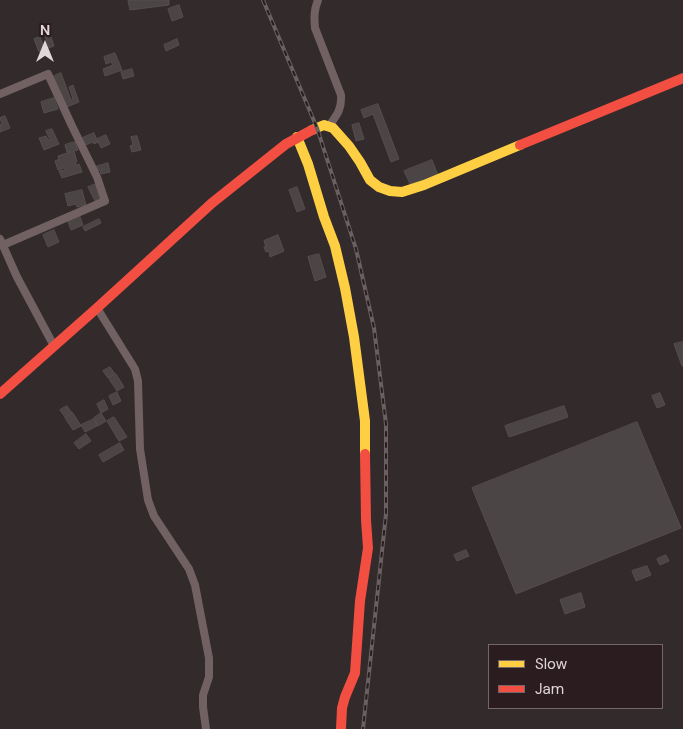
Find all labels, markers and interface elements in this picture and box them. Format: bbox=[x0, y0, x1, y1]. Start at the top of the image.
north arrow bbox=[20, 20, 70, 70]
text: N bbox=[40, 21, 50, 39]
legend bbox=[488, 644, 663, 709]
text: Slow bbox=[535, 654, 567, 674]
text: Jam bbox=[535, 679, 564, 699]

